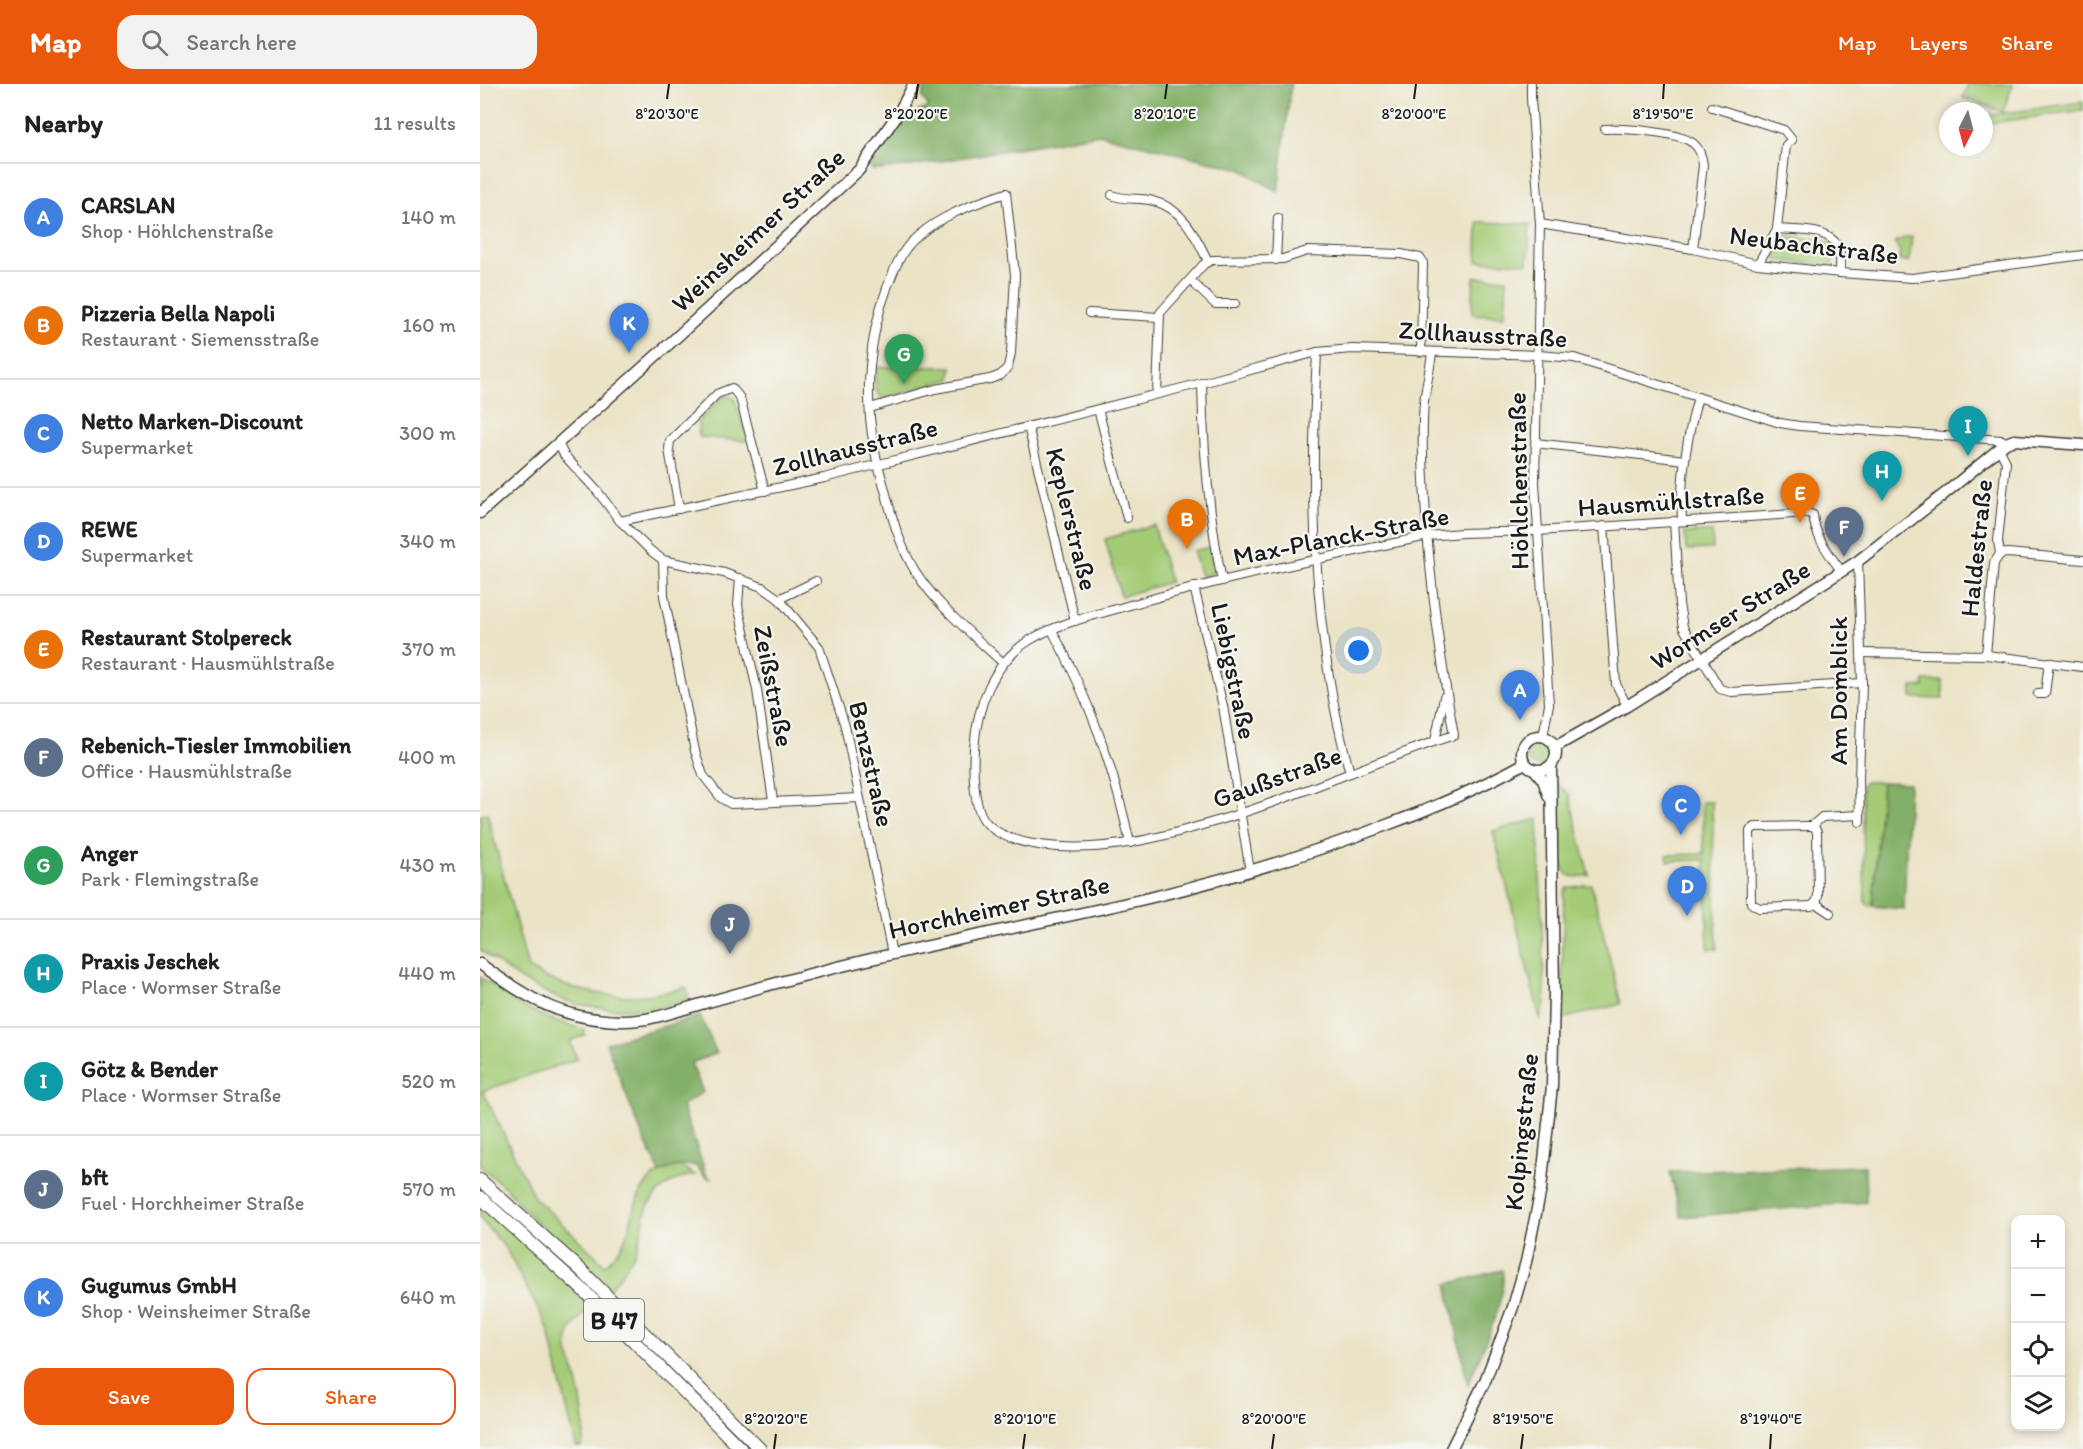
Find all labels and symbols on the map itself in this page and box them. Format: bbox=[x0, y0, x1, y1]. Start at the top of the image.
north arrow bbox=[1939, 102, 1993, 156]
text: 8°20'30"E bbox=[635, 105, 699, 123]
text: 8°20'20"E bbox=[884, 105, 948, 123]
text: 8°20'10"E bbox=[1134, 105, 1196, 123]
text: 8°20'00"E bbox=[1382, 105, 1446, 123]
text: 8°19'50"E bbox=[1632, 105, 1694, 123]
street label: Weinsheimer Straße bbox=[664, 141, 852, 319]
street label: Neubachstraße bbox=[1728, 219, 1900, 271]
pin: K bbox=[610, 304, 648, 353]
street label: Zollhausstraße bbox=[1398, 314, 1568, 354]
pin: G bbox=[884, 334, 924, 384]
street label: Höhlchenstraße bbox=[1500, 392, 1536, 570]
pin: I bbox=[1948, 406, 1988, 456]
street label: Zollhausstraße bbox=[769, 411, 941, 483]
street label: Keplerstraße bbox=[1039, 444, 1105, 594]
pin: H bbox=[1862, 452, 1902, 501]
pin: E bbox=[1780, 474, 1820, 523]
street label: Haldestraße bbox=[1953, 478, 1999, 618]
street label: Hausmühlstraße bbox=[1576, 479, 1766, 523]
street label: Max-Planck-Straße bbox=[1230, 499, 1452, 573]
pin: B bbox=[1168, 500, 1206, 549]
pin: F bbox=[1824, 508, 1864, 557]
street label: Wormser Straße bbox=[1644, 553, 1816, 677]
street label: Liebigstraße bbox=[1204, 600, 1264, 742]
street label: Am Domblick bbox=[1822, 616, 1854, 765]
street label: Zeißstraße bbox=[747, 622, 801, 750]
your location bbox=[1344, 636, 1373, 665]
pin: A bbox=[1500, 670, 1540, 720]
street label: Benzstraße bbox=[842, 698, 902, 830]
street label: Gaußstraße bbox=[1208, 739, 1346, 815]
pin: C bbox=[1662, 786, 1700, 835]
pin: D bbox=[1668, 866, 1706, 916]
street label: Horchheimer Straße bbox=[886, 868, 1112, 946]
pin: J bbox=[710, 904, 750, 954]
street label: Kolpingstraße bbox=[1497, 1052, 1545, 1212]
road number: B 47 bbox=[584, 1299, 644, 1341]
text: 8°20'20"E bbox=[744, 1410, 808, 1428]
text: 8°20'10"E bbox=[994, 1410, 1056, 1428]
text: 8°20'00"E bbox=[1242, 1410, 1306, 1428]
text: 8°19'50"E bbox=[1492, 1410, 1554, 1428]
text: 8°19'40"E bbox=[1740, 1410, 1802, 1428]

